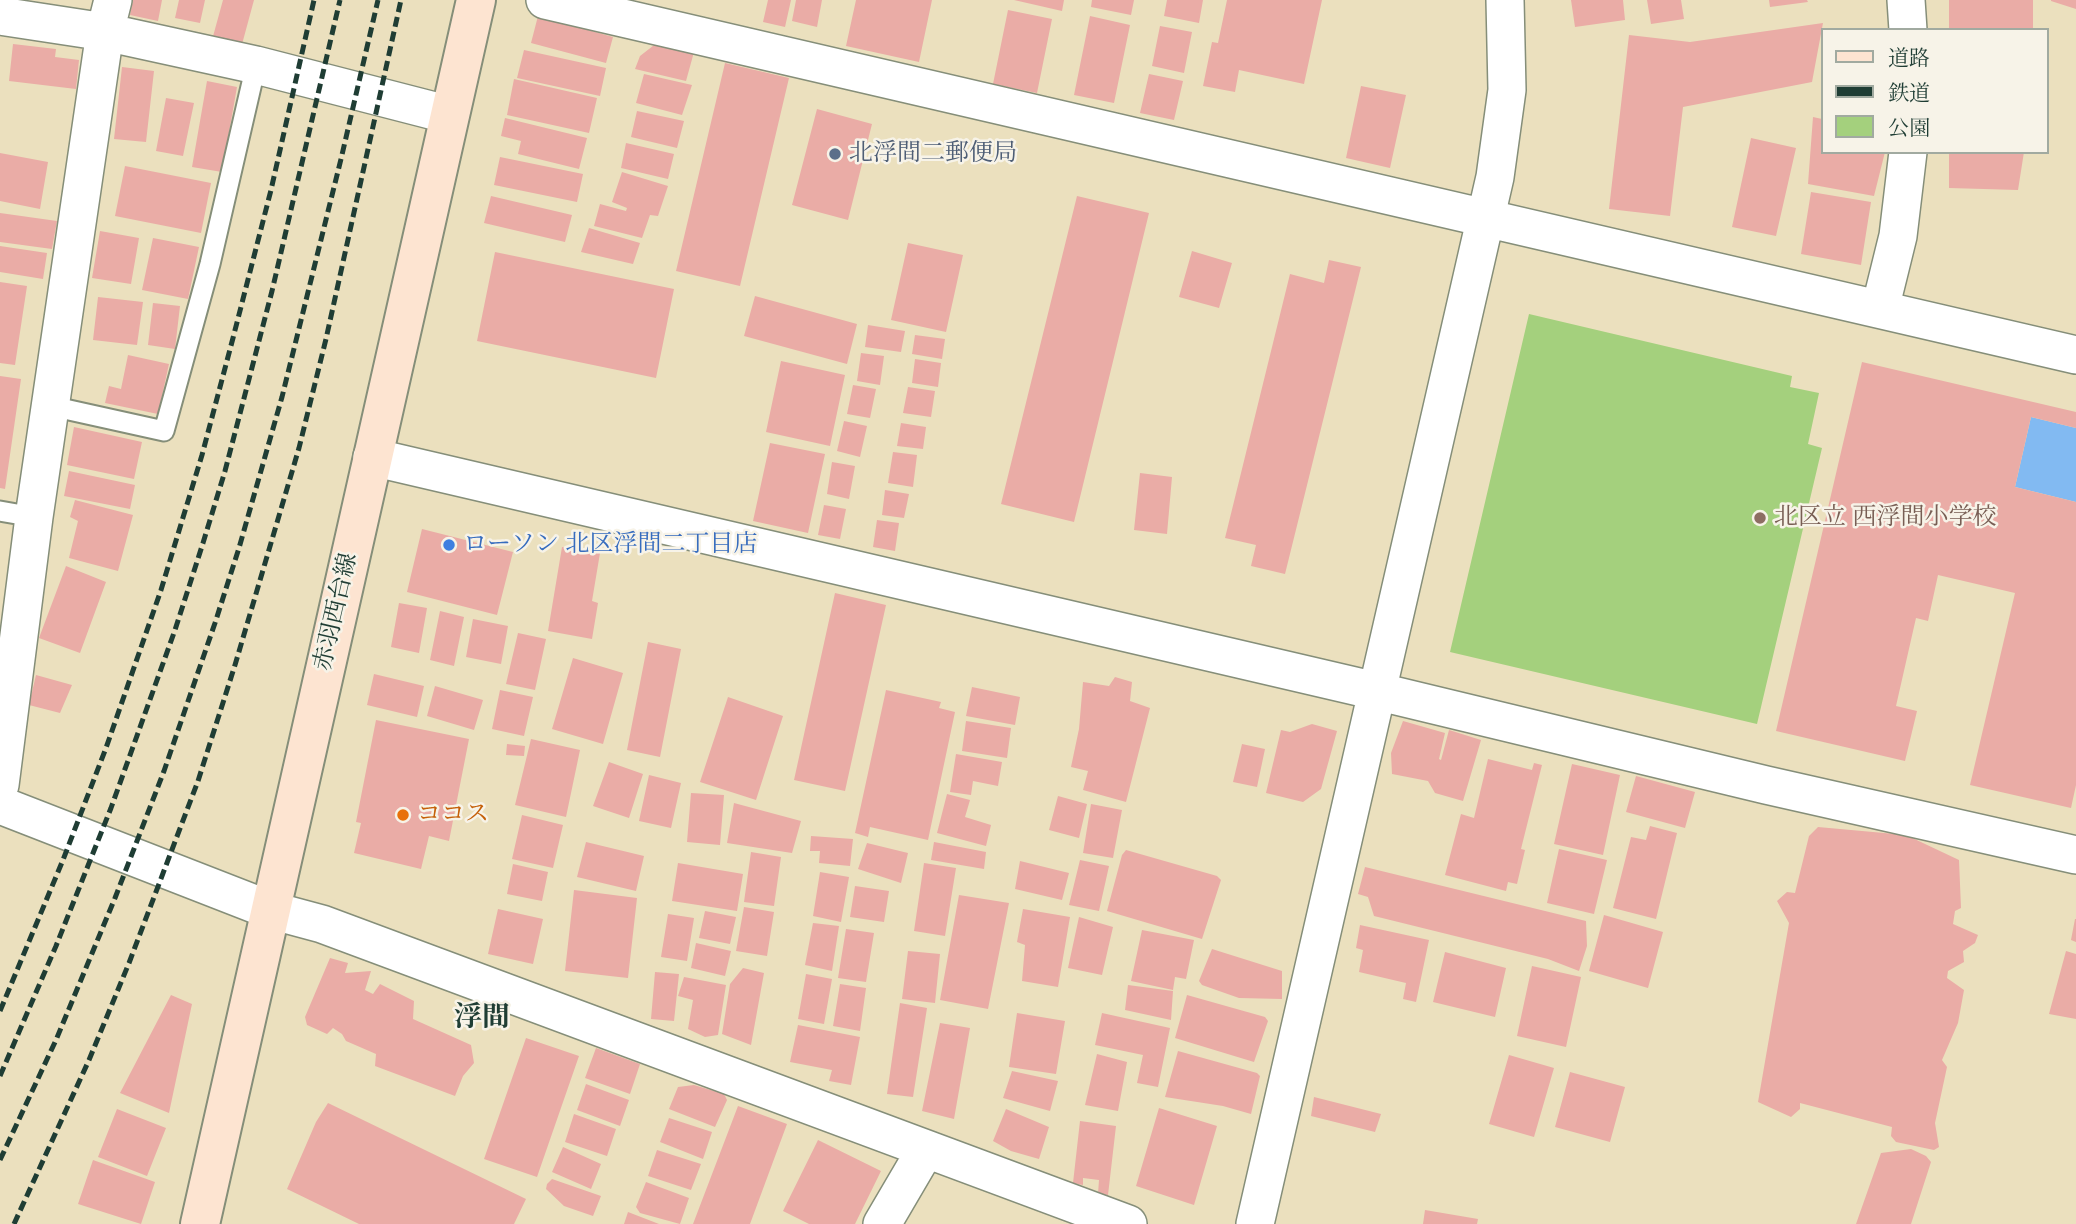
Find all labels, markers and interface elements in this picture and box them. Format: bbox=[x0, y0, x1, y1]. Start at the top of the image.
legend bbox=[1820, 28, 2048, 154]
text: 道路 bbox=[1888, 44, 1930, 73]
text: 鉄道 bbox=[1888, 79, 1930, 108]
text: 公園 bbox=[1888, 114, 1930, 143]
place label: 北浮間二郵便局 bbox=[849, 140, 1017, 168]
marker: 北浮間二郵便局 bbox=[827, 146, 843, 162]
place label: 北区立 西浮間小学校 bbox=[1774, 504, 1996, 532]
marker: 北区立 西浮間小学校 bbox=[1752, 510, 1768, 526]
place label: ローソン 北区浮間二丁目店 bbox=[463, 531, 757, 559]
marker: ローソン 北区浮間二丁目店 bbox=[441, 537, 457, 553]
street label: 赤羽西台線 bbox=[309, 550, 365, 674]
place label: ココス bbox=[417, 801, 489, 829]
marker: ココス bbox=[395, 807, 411, 823]
district label: 浮間 bbox=[454, 1003, 510, 1037]

